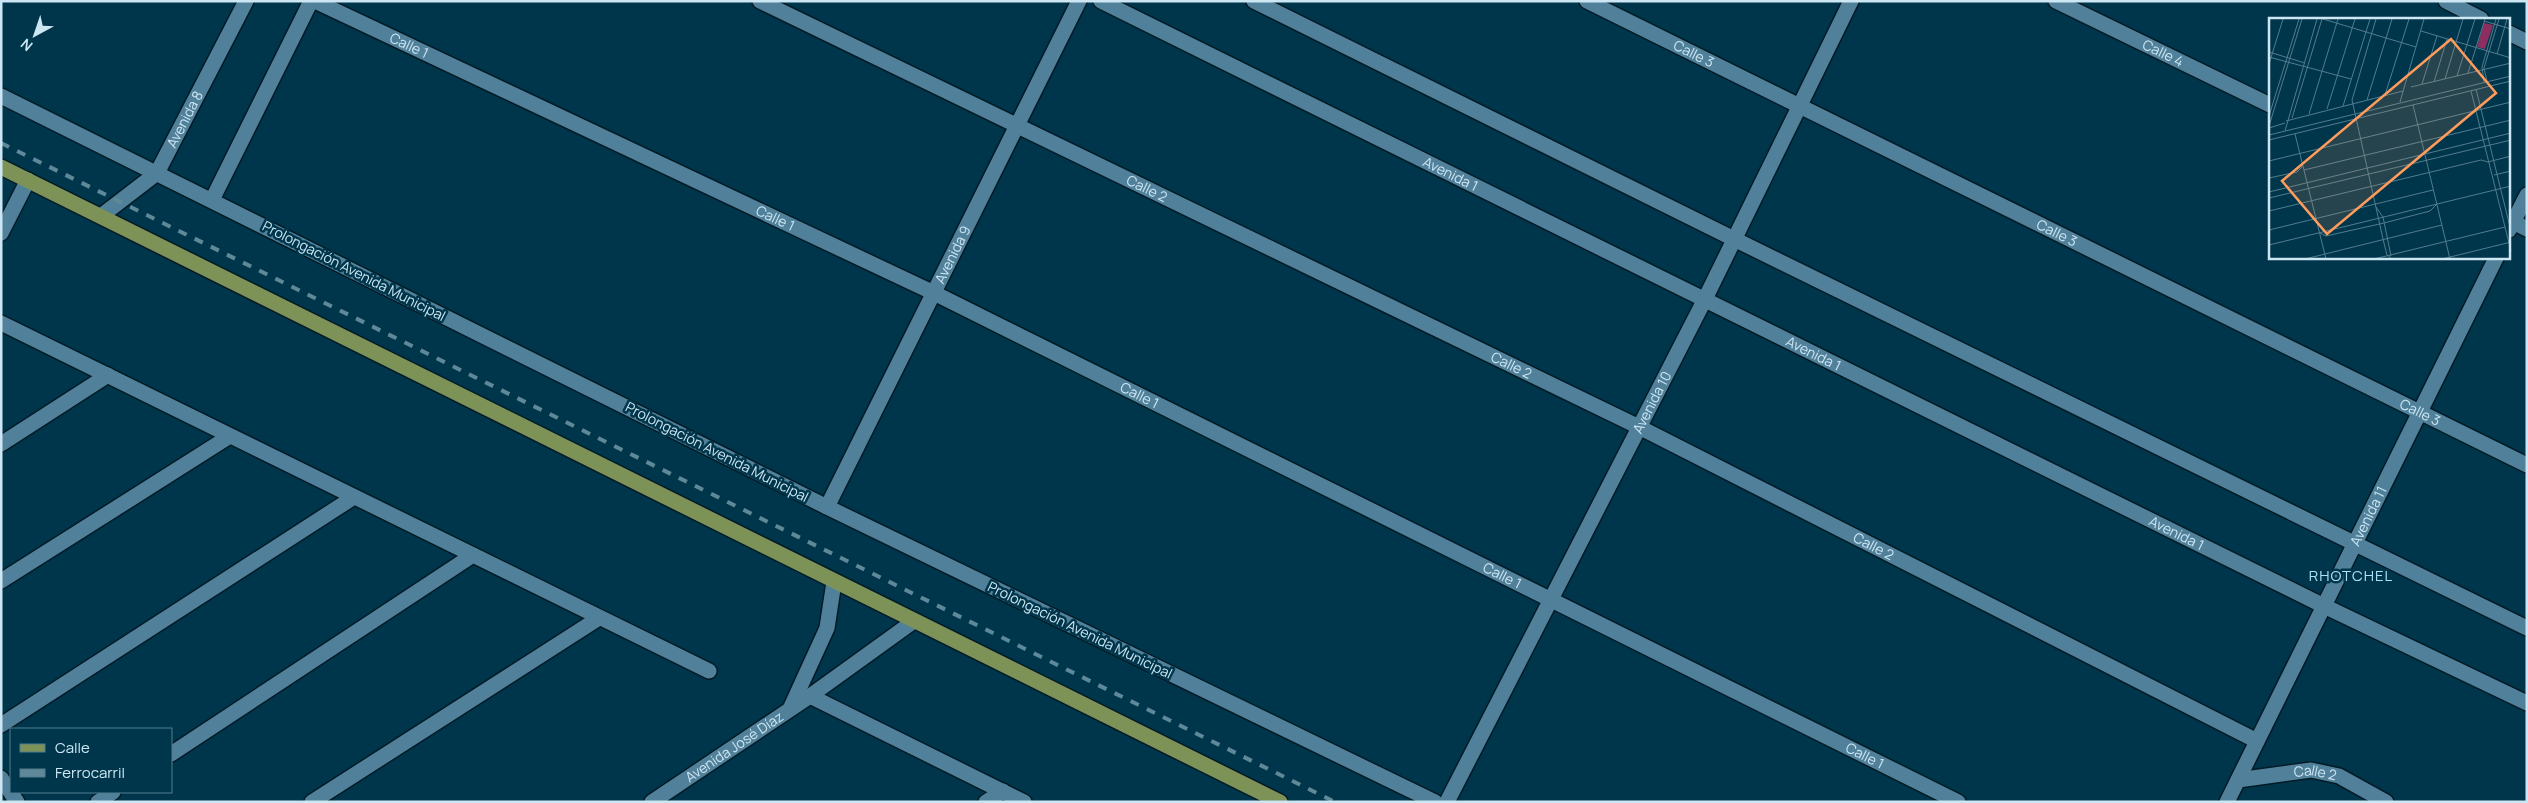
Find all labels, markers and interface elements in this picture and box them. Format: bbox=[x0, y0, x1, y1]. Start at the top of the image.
north arrow bbox=[10, 10, 60, 60]
inset map bbox=[2269, 18, 2510, 259]
street label: Calle 1 bbox=[387, 28, 432, 62]
street label: Calle 4 bbox=[2139, 34, 2187, 71]
text: N bbox=[16, 35, 36, 56]
street label: Calle 3 bbox=[1670, 35, 1717, 71]
street label: Avenida 8 bbox=[162, 87, 207, 151]
street label: Avenida 1 bbox=[1420, 152, 1481, 195]
street label: Calle 2 bbox=[1124, 170, 1171, 206]
street label: Calle 1 bbox=[753, 200, 798, 235]
street label: Calle 3 bbox=[2034, 214, 2081, 251]
street label: Prolongación Avenida Municipal bbox=[259, 216, 449, 325]
street label: Avenida 9 bbox=[930, 222, 975, 286]
street label: Avenida 1 bbox=[1783, 331, 1845, 375]
street label: Calle 2 bbox=[1488, 347, 1535, 383]
street label: Avenida 10 bbox=[1628, 368, 1675, 437]
street label: Calle 1 bbox=[1117, 377, 1162, 412]
street label: Calle 3 bbox=[2397, 394, 2444, 430]
street label: Prolongación Avenida Municipal bbox=[622, 397, 812, 506]
street label: Avenida 11 bbox=[2345, 483, 2391, 549]
street label: Avenida 1 bbox=[2146, 511, 2208, 554]
street label: Calle 2 bbox=[1850, 527, 1898, 564]
street label: Calle 1 bbox=[1480, 557, 1525, 593]
district label: RHOTCHEL bbox=[2309, 565, 2393, 586]
street label: Prolongación Avenida Municipal bbox=[985, 576, 1176, 683]
street label: Avenida José Díaz bbox=[681, 707, 787, 786]
legend bbox=[10, 728, 172, 793]
text: Calle bbox=[55, 737, 90, 758]
street label: Calle 1 bbox=[1843, 738, 1888, 773]
street label: Calle 2 bbox=[2292, 760, 2339, 784]
text: Ferrocarril bbox=[55, 762, 125, 783]

